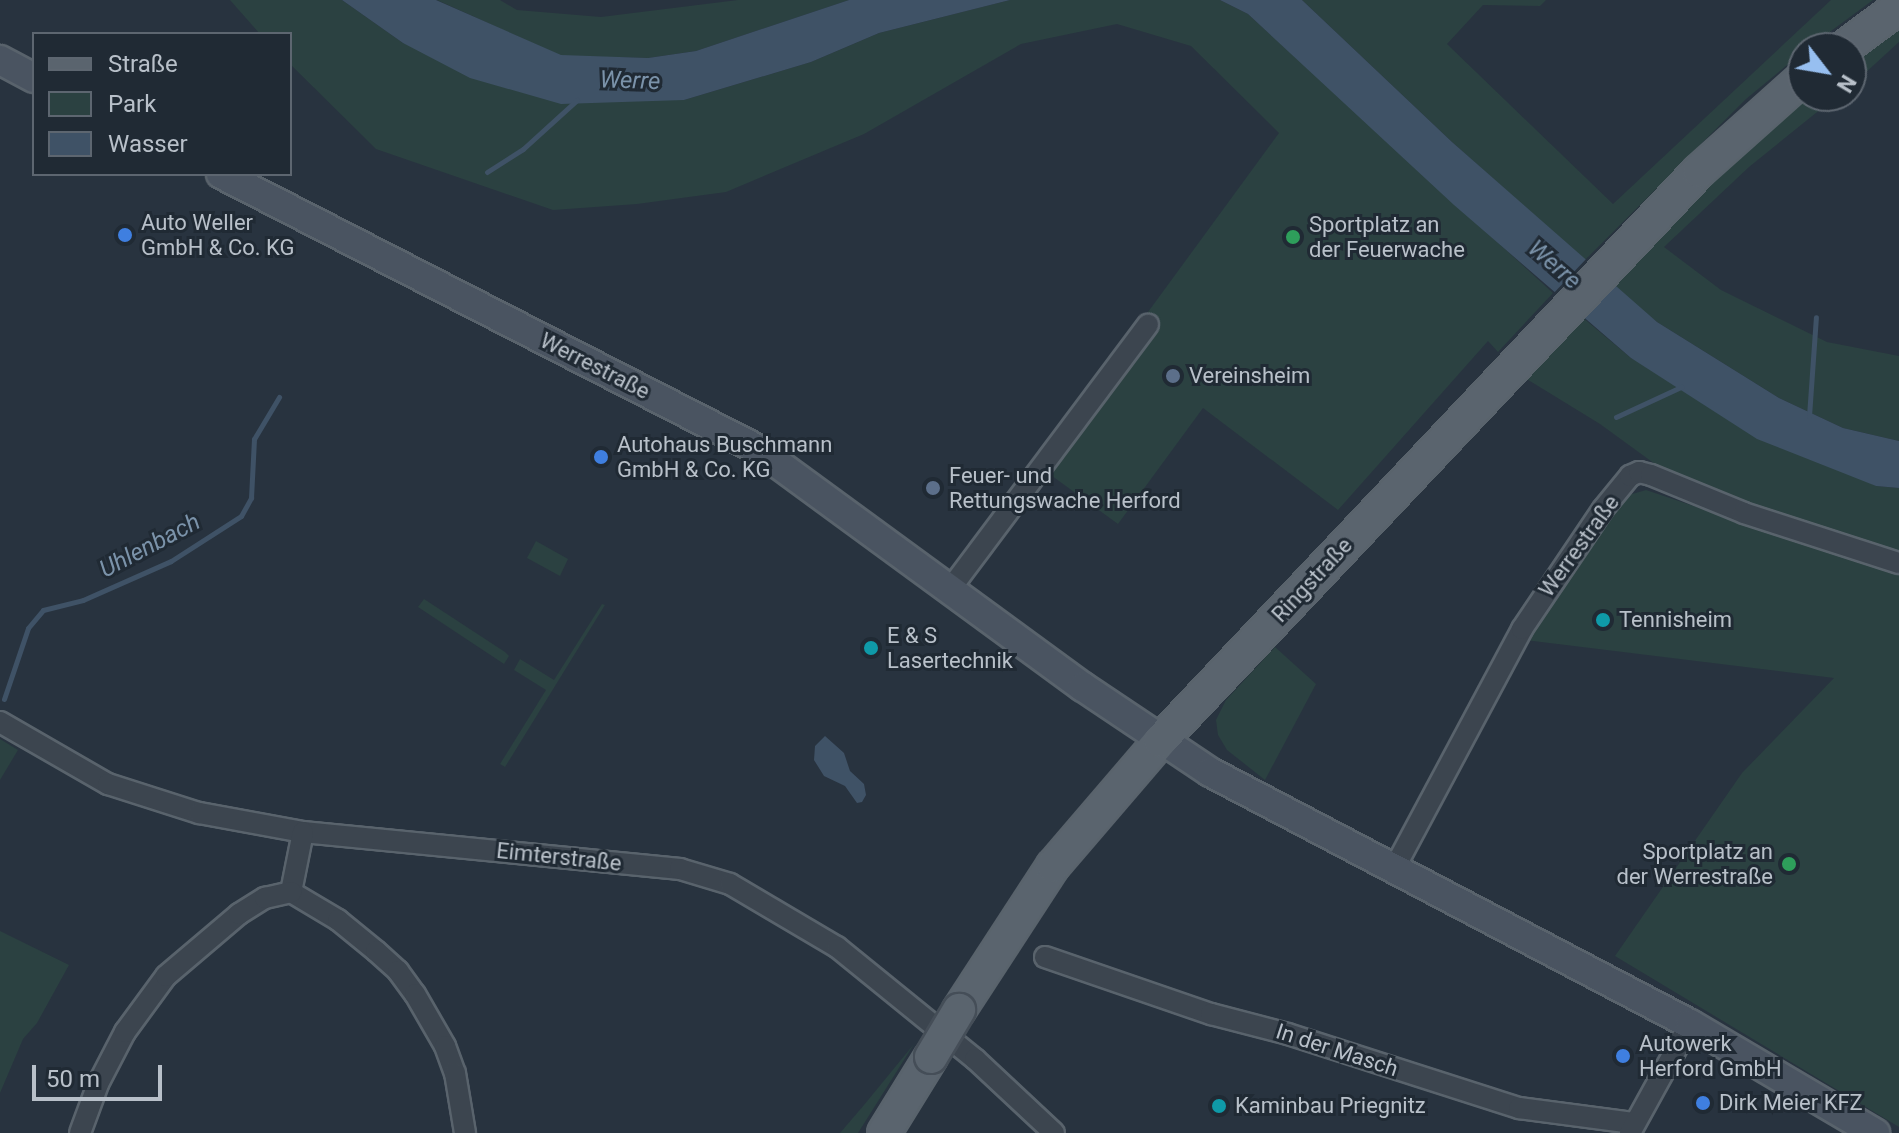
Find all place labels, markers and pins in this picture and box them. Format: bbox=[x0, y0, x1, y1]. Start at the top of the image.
place label: Auto Weller GmbH & Co. KG bbox=[141, 209, 295, 260]
place label: Sportplatz an der Feuerwache bbox=[1309, 211, 1465, 262]
marker: Auto Weller GmbH & Co. KG bbox=[116, 226, 134, 244]
marker: Sportplatz an der Feuerwache bbox=[1284, 228, 1302, 246]
place label: Vereinsheim bbox=[1189, 363, 1310, 389]
marker: Vereinsheim bbox=[1164, 367, 1182, 385]
place label: Autohaus Buschmann GmbH & Co. KG bbox=[617, 431, 832, 482]
marker: Autohaus Buschmann GmbH & Co. KG bbox=[592, 448, 610, 466]
place label: Feuer- und Rettungswache Herford bbox=[949, 462, 1181, 514]
marker: Feuer- und Rettungswache Herford bbox=[924, 479, 942, 497]
place label: Tennisheim bbox=[1619, 607, 1732, 633]
marker: Tennisheim bbox=[1594, 611, 1612, 629]
place label: E & S Lasertechnik bbox=[887, 622, 1013, 674]
marker: E & S Lasertechnik bbox=[862, 639, 880, 657]
place label: Sportplatz an der Werrestraße bbox=[1616, 838, 1773, 890]
marker: Sportplatz an der Werrestraße bbox=[1780, 855, 1798, 873]
place label: Autowerk Herford GmbH bbox=[1639, 1030, 1782, 1082]
marker: Autowerk Herford GmbH bbox=[1614, 1047, 1632, 1065]
place label: Dirk Meier KFZ bbox=[1719, 1090, 1863, 1116]
place label: Kaminbau Priegnitz bbox=[1235, 1093, 1426, 1119]
marker: Dirk Meier KFZ bbox=[1694, 1094, 1712, 1112]
marker: Kaminbau Priegnitz bbox=[1210, 1097, 1228, 1115]

